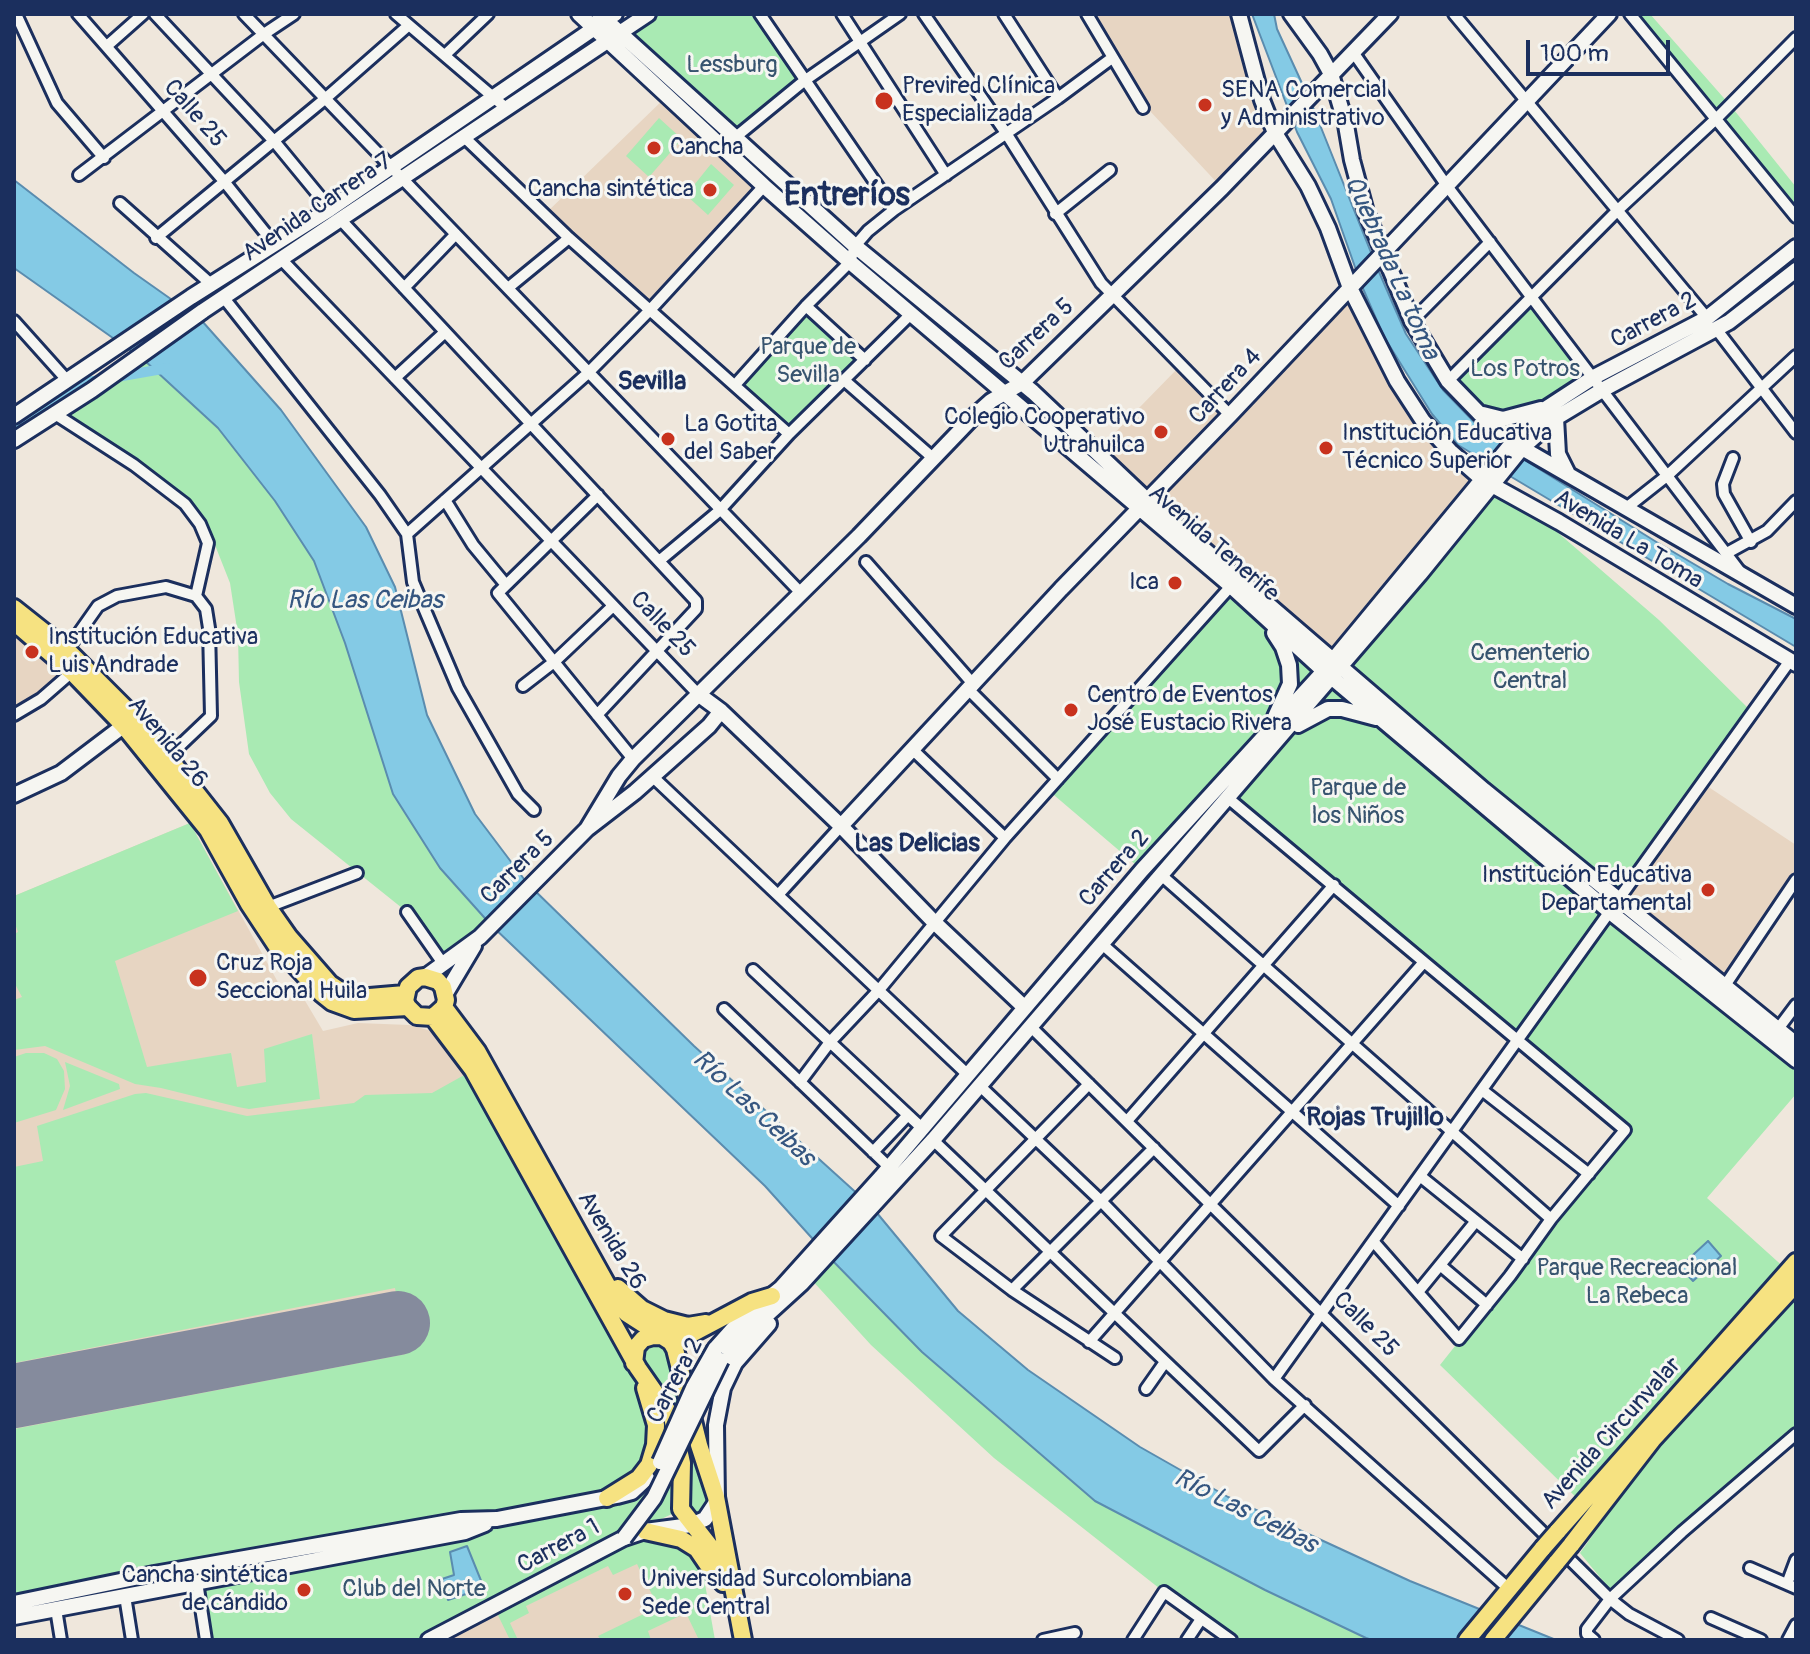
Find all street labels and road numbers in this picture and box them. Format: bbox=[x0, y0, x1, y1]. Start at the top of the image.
street label: Calle 25 bbox=[157, 74, 231, 154]
street label: Avenida Carrera 7 bbox=[238, 147, 398, 269]
street label: Carrera 2 bbox=[1606, 287, 1702, 355]
street label: Carrera 5 bbox=[993, 293, 1081, 377]
street label: Carrera 4 bbox=[1184, 343, 1268, 431]
street label: Avenida Tenerife bbox=[1142, 479, 1284, 609]
street label: Avenida La Toma bbox=[1548, 484, 1708, 596]
street label: Calle 25 bbox=[624, 586, 700, 664]
street label: Avenida 26 bbox=[121, 692, 213, 794]
street label: Carrera 5 bbox=[475, 825, 561, 911]
street label: Carrera 2 bbox=[1074, 825, 1156, 913]
street label: Avenida 26 bbox=[570, 1187, 652, 1295]
street label: Calle 25 bbox=[1326, 1286, 1404, 1364]
street label: Carrera 2 bbox=[642, 1333, 710, 1429]
street label: Avenida Circunvalar bbox=[1536, 1352, 1688, 1516]
street label: Carrera 1 bbox=[513, 1513, 605, 1581]

